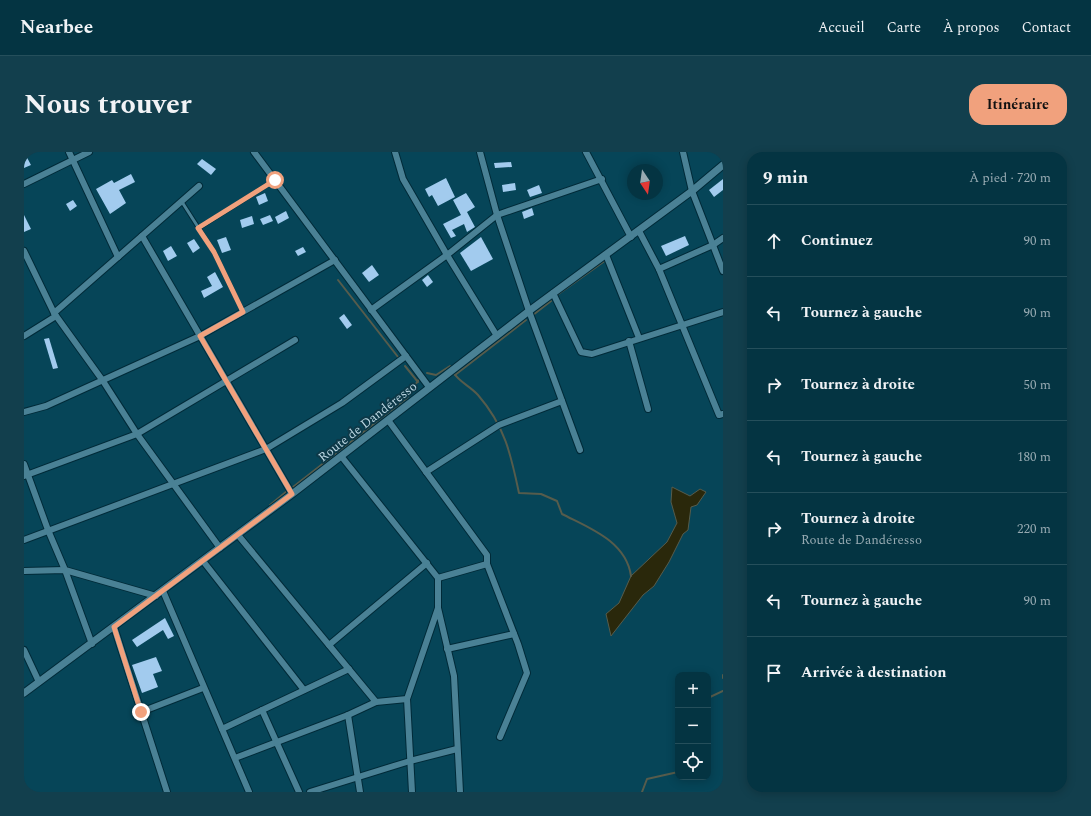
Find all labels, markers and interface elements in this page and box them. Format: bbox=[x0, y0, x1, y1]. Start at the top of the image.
text: Nearbee bbox=[20, 13, 93, 42]
text: Accueil bbox=[818, 17, 865, 38]
text: Carte bbox=[887, 17, 921, 38]
text: À propos bbox=[943, 17, 1000, 38]
text: Contact bbox=[1022, 17, 1071, 38]
text: Nous trouver bbox=[24, 83, 192, 126]
button: Itinéraire bbox=[969, 84, 1067, 125]
north arrow bbox=[627, 164, 663, 200]
text: 9 min bbox=[763, 165, 808, 191]
text: À pied · 720 m bbox=[969, 168, 1051, 188]
route start bbox=[266, 171, 284, 189]
text: Continuez bbox=[801, 229, 873, 252]
icon: ahead bbox=[763, 230, 785, 252]
text: 90 m bbox=[1024, 231, 1051, 251]
text: Tournez à gauche bbox=[801, 301, 922, 324]
icon: left bbox=[763, 302, 785, 324]
text: 90 m bbox=[1024, 303, 1051, 323]
text: Tournez à droite bbox=[801, 373, 915, 396]
icon: right bbox=[763, 374, 785, 396]
text: 50 m bbox=[1024, 375, 1051, 395]
street label: Route de Dandéresso bbox=[314, 377, 421, 467]
text: Tournez à gauche bbox=[801, 445, 922, 468]
icon: left bbox=[763, 446, 785, 468]
text: 180 m bbox=[1017, 447, 1051, 467]
text: Tournez à droite bbox=[801, 507, 915, 530]
icon: right bbox=[763, 518, 785, 540]
text: 220 m bbox=[1017, 519, 1051, 539]
text: Route de Dandéresso bbox=[801, 530, 922, 550]
text: Tournez à gauche bbox=[801, 589, 922, 612]
icon: left bbox=[763, 590, 785, 612]
text: 90 m bbox=[1024, 591, 1051, 611]
text: Arrivée à destination bbox=[801, 661, 947, 684]
icon: arrive bbox=[763, 662, 785, 684]
map controls bbox=[675, 672, 711, 780]
button: + bbox=[675, 672, 711, 708]
route end bbox=[132, 703, 150, 721]
button: − bbox=[675, 708, 711, 744]
button: locate bbox=[675, 744, 711, 780]

